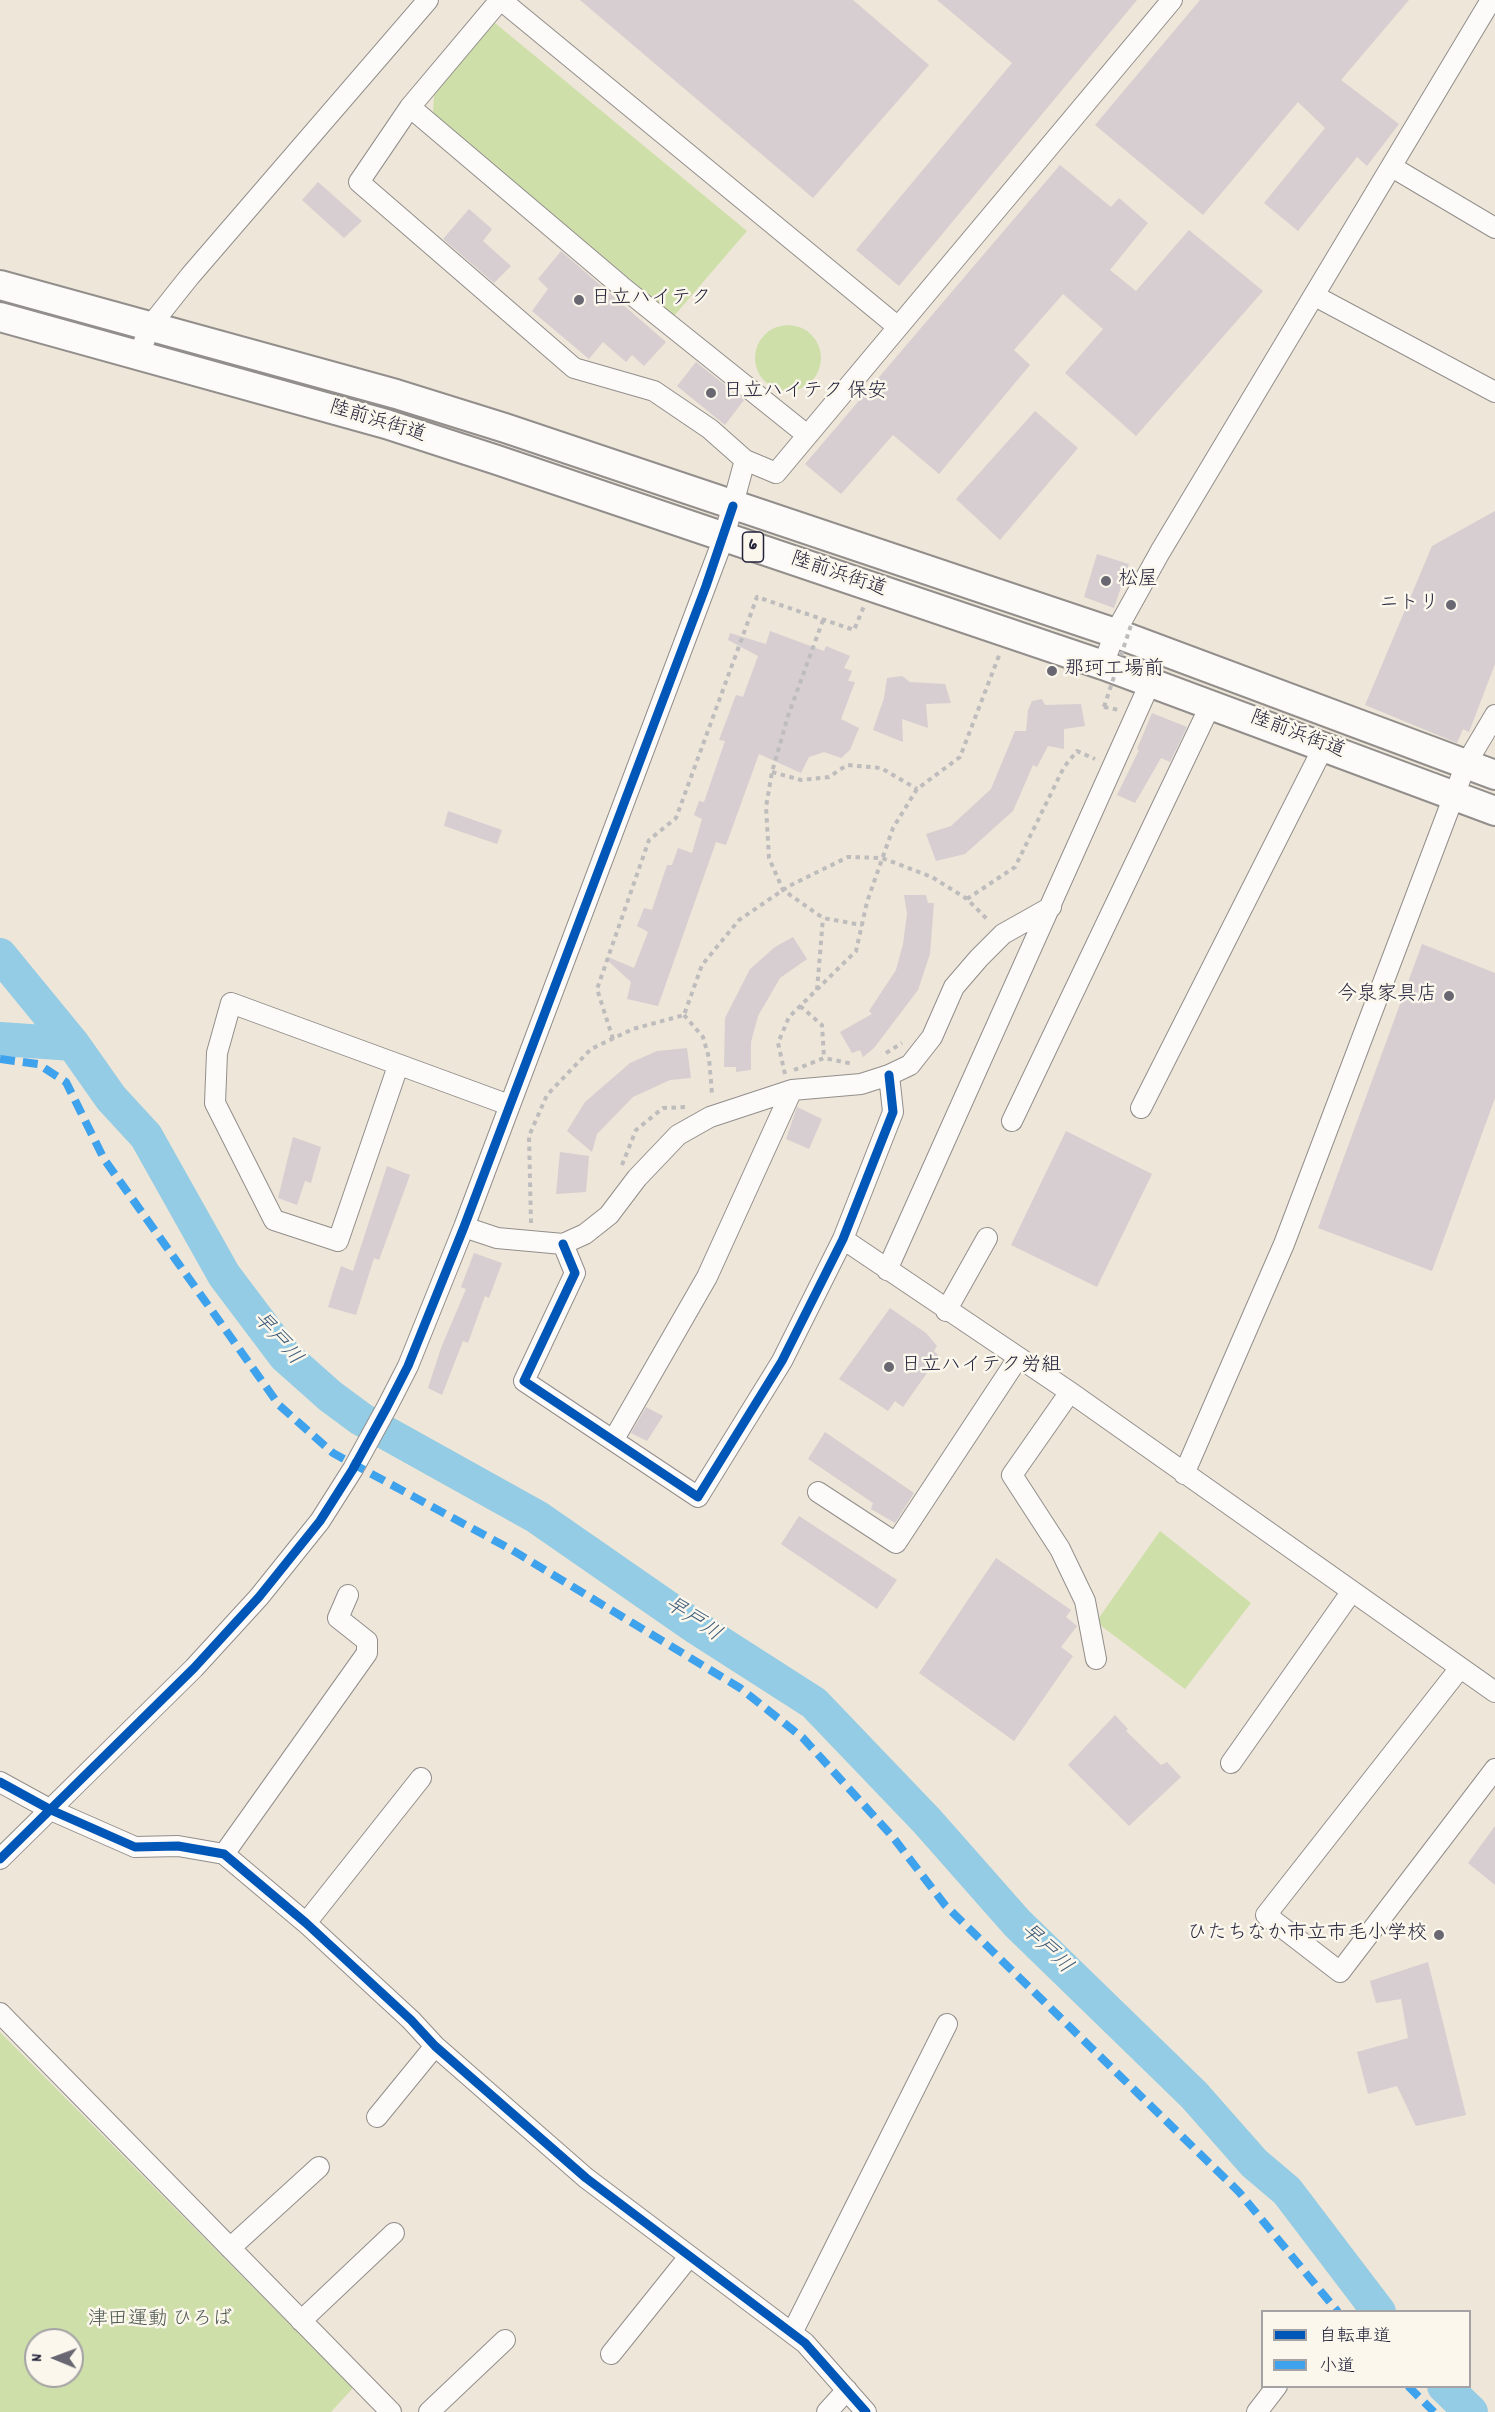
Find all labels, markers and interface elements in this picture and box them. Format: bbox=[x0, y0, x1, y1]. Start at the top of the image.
place label: 日立ハイテク bbox=[591, 288, 711, 312]
marker: 日立ハイテク bbox=[572, 293, 586, 307]
place label: 日立ハイテク 保安 bbox=[723, 381, 888, 405]
marker: 日立ハイテク 保安 bbox=[704, 386, 718, 400]
street label: 陸前浜街道 bbox=[326, 397, 428, 449]
road number: 6 bbox=[742, 532, 764, 562]
street label: 陸前浜街道 bbox=[787, 548, 889, 604]
place label: 松屋 bbox=[1118, 569, 1158, 593]
marker: 松屋 bbox=[1099, 574, 1113, 588]
place label: ニトリ bbox=[1379, 593, 1439, 617]
marker: ニトリ bbox=[1444, 598, 1458, 612]
place label: 那珂工場前 bbox=[1064, 659, 1164, 683]
marker: 那珂工場前 bbox=[1045, 664, 1059, 678]
street label: 陸前浜街道 bbox=[1246, 707, 1348, 765]
place label: 今泉家具店 bbox=[1337, 984, 1437, 1008]
marker: 今泉家具店 bbox=[1442, 989, 1456, 1003]
water label: 早戸川 bbox=[246, 1308, 306, 1372]
place label: 日立ハイテク労組 bbox=[901, 1355, 1061, 1379]
marker: 日立ハイテク労組 bbox=[882, 1360, 896, 1374]
water label: 早戸川 bbox=[659, 1593, 725, 1649]
water label: 早戸川 bbox=[1014, 1919, 1076, 1981]
place label: ひたちなか市立市毛小学校 bbox=[1187, 1923, 1427, 1947]
marker: ひたちなか市立市毛小学校 bbox=[1432, 1928, 1446, 1942]
park label: 津田運動 ひろば bbox=[88, 2309, 232, 2333]
legend bbox=[1261, 2310, 1471, 2388]
text: 自転車道 bbox=[1319, 2325, 1391, 2350]
north arrow bbox=[24, 2328, 84, 2388]
text: N bbox=[26, 2354, 49, 2362]
text: 小道 bbox=[1319, 2355, 1355, 2380]

